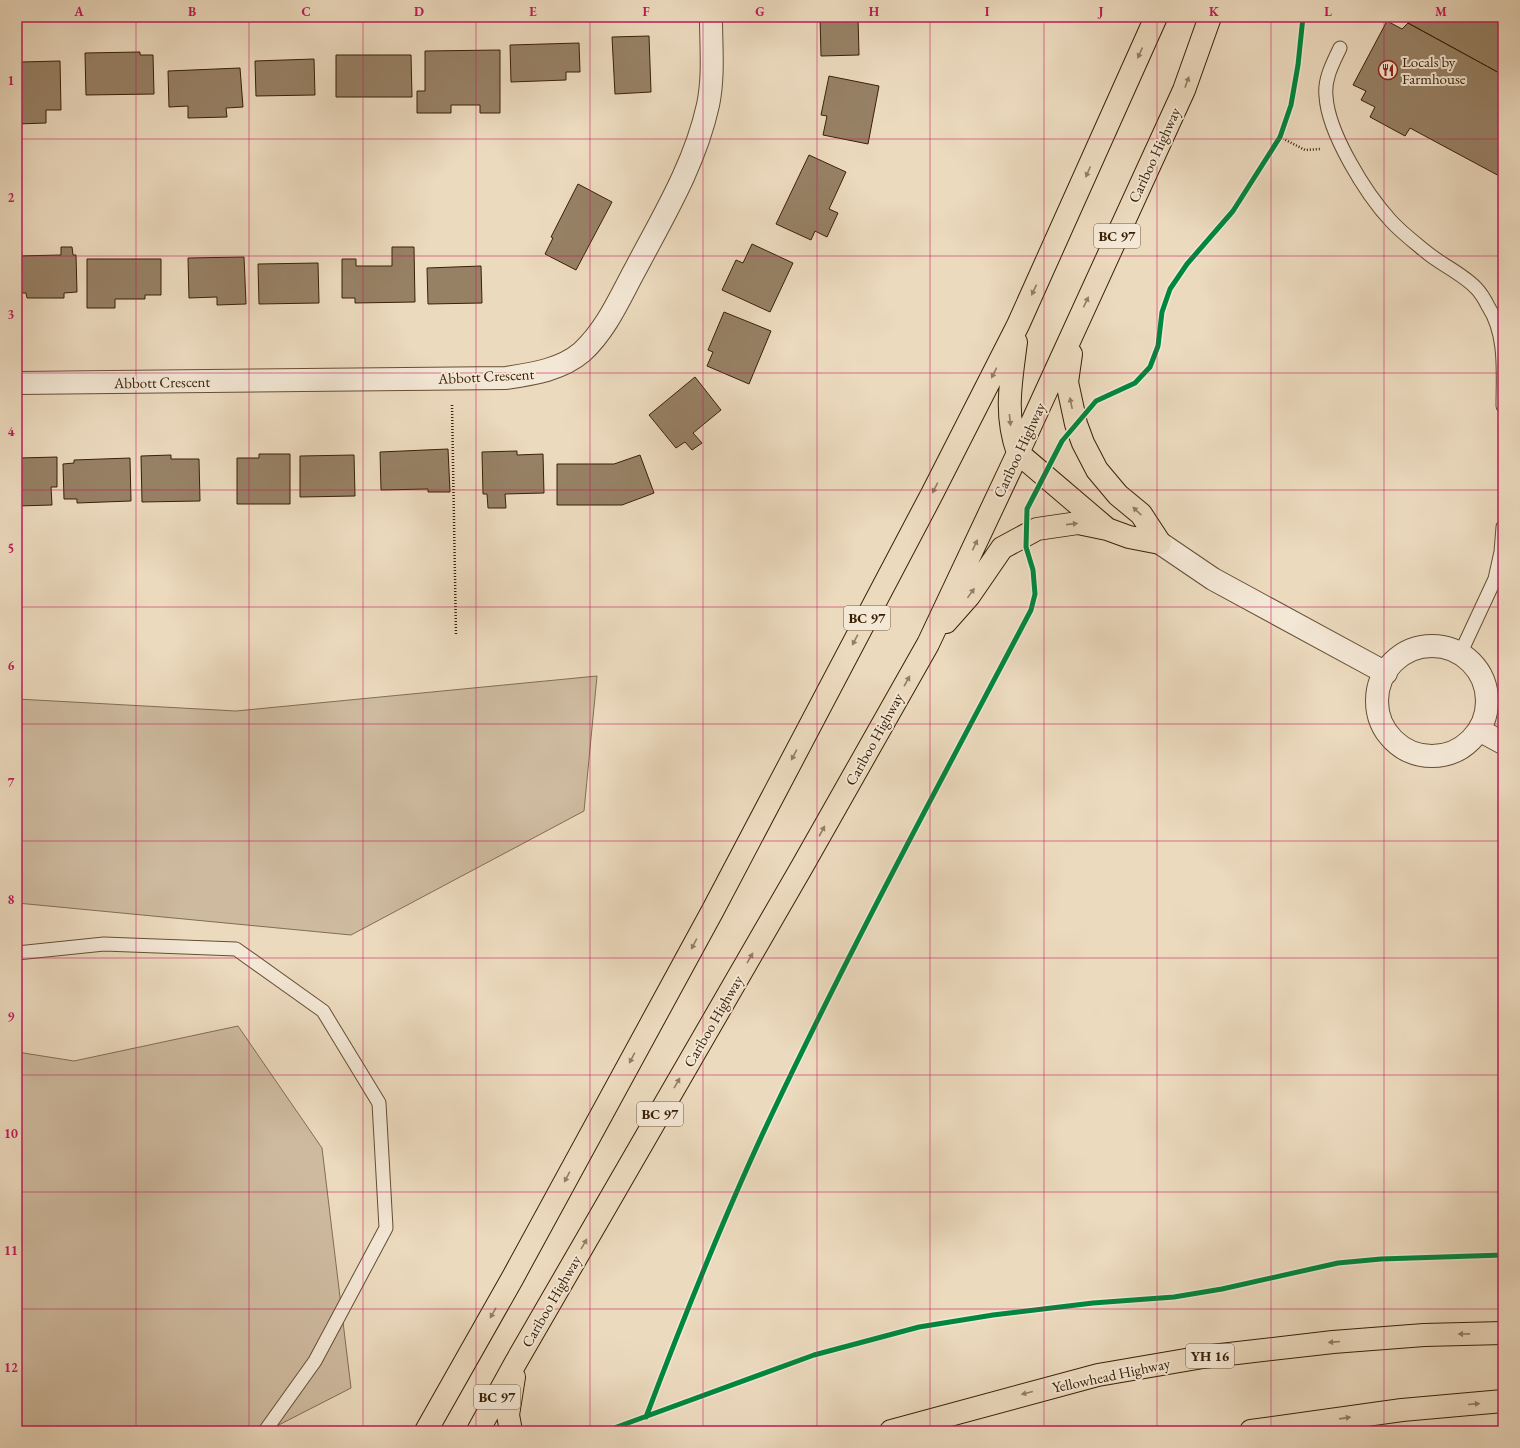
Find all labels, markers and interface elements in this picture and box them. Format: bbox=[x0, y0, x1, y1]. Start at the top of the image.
text: A bbox=[73, 3, 84, 20]
text: B bbox=[188, 3, 196, 20]
text: C bbox=[301, 3, 311, 20]
text: D bbox=[414, 3, 424, 20]
text: E bbox=[529, 3, 537, 20]
text: F bbox=[642, 3, 650, 20]
text: G bbox=[755, 3, 765, 20]
text: H bbox=[869, 3, 880, 20]
text: I bbox=[985, 3, 990, 20]
text: J bbox=[1097, 3, 1104, 20]
text: K bbox=[1209, 3, 1220, 20]
text: L bbox=[1324, 3, 1332, 20]
text: M bbox=[1435, 3, 1447, 20]
one-way arrow bbox=[1137, 47, 1143, 59]
place label: Locals by Farmhouse bbox=[1402, 52, 1466, 88]
restaurant icon: Locals by Farmhouse bbox=[1377, 59, 1399, 81]
text: 1 bbox=[8, 72, 15, 89]
one-way arrow bbox=[1184, 76, 1190, 88]
street label: Cariboo Highway bbox=[1124, 104, 1185, 206]
one-way arrow bbox=[1085, 166, 1091, 177]
text: 2 bbox=[8, 189, 15, 206]
road number: BC 97 bbox=[1094, 224, 1140, 248]
one-way arrow bbox=[1031, 284, 1037, 296]
one-way arrow bbox=[1083, 297, 1089, 308]
text: 3 bbox=[8, 306, 15, 323]
street label: Abbott Crescent bbox=[436, 364, 535, 388]
one-way arrow bbox=[991, 367, 997, 378]
street label: Abbott Crescent bbox=[113, 372, 211, 392]
one-way arrow bbox=[1068, 397, 1074, 409]
street label: Cariboo Highway bbox=[989, 399, 1050, 501]
one-way arrow bbox=[1007, 414, 1013, 426]
text: 4 bbox=[8, 423, 15, 440]
one-way arrow bbox=[932, 483, 938, 494]
one-way arrow bbox=[1132, 507, 1142, 516]
one-way arrow bbox=[1066, 521, 1078, 528]
text: 5 bbox=[8, 540, 14, 557]
one-way arrow bbox=[972, 540, 978, 551]
one-way arrow bbox=[967, 587, 975, 598]
road number: BC 97 bbox=[844, 606, 890, 630]
one-way arrow bbox=[851, 635, 858, 646]
text: 6 bbox=[8, 657, 15, 674]
one-way arrow bbox=[903, 675, 910, 687]
street label: Cariboo Highway bbox=[841, 689, 907, 789]
one-way arrow bbox=[791, 750, 797, 761]
text: 7 bbox=[8, 774, 15, 791]
one-way arrow bbox=[819, 825, 826, 837]
text: 8 bbox=[8, 891, 15, 908]
one-way arrow bbox=[691, 938, 697, 950]
one-way arrow bbox=[746, 952, 753, 964]
street label: Cariboo Highway bbox=[679, 971, 747, 1070]
text: 9 bbox=[8, 1008, 15, 1025]
one-way arrow bbox=[629, 1052, 635, 1064]
one-way arrow bbox=[674, 1077, 681, 1089]
road number: BC 97 bbox=[637, 1102, 683, 1126]
text: 10 bbox=[4, 1125, 18, 1142]
one-way arrow bbox=[564, 1171, 571, 1183]
one-way arrow bbox=[581, 1238, 588, 1250]
text: 11 bbox=[4, 1242, 18, 1259]
street label: Cariboo Highway bbox=[517, 1251, 585, 1350]
one-way arrow bbox=[490, 1307, 497, 1319]
one-way arrow bbox=[1457, 1331, 1470, 1337]
one-way arrow bbox=[1328, 1338, 1340, 1345]
road number: YH 16 bbox=[1186, 1344, 1234, 1368]
street label: Yellowhead Highway bbox=[1050, 1353, 1172, 1397]
text: 12 bbox=[4, 1359, 18, 1376]
road number: BC 97 bbox=[474, 1385, 520, 1409]
one-way arrow bbox=[1021, 1391, 1033, 1397]
one-way arrow bbox=[1468, 1400, 1480, 1407]
one-way arrow bbox=[1339, 1415, 1351, 1421]

